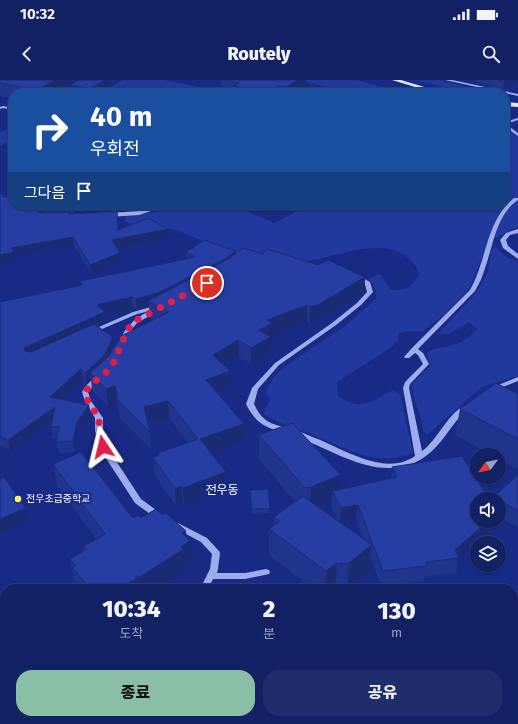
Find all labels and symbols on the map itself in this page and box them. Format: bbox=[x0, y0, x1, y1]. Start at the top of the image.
pin bbox=[190, 266, 224, 300]
position arrow bbox=[82, 426, 124, 468]
north arrow bbox=[470, 448, 506, 484]
district label: 전우동 bbox=[205, 483, 239, 497]
place label: 전우초급중학교 bbox=[26, 493, 90, 505]
marker: 전우초급중학교 bbox=[13, 494, 23, 504]

